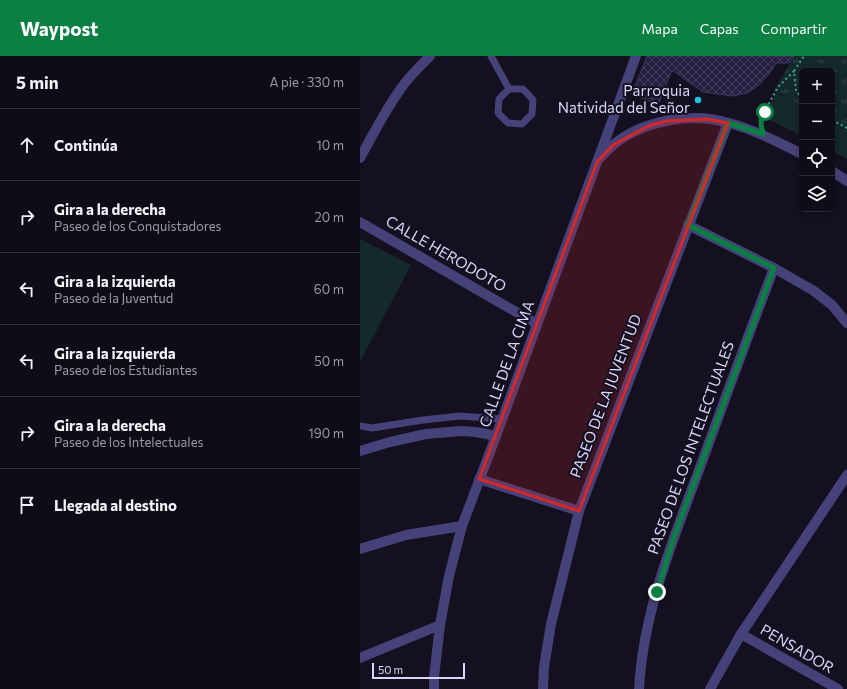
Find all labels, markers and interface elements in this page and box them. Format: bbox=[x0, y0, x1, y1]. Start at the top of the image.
text: Waypost bbox=[20, 17, 98, 40]
text: Mapa bbox=[642, 20, 678, 37]
text: Capas bbox=[700, 20, 739, 37]
text: Compartir bbox=[761, 20, 827, 37]
map controls bbox=[799, 68, 835, 212]
button: + bbox=[799, 68, 835, 104]
text: 5 min bbox=[16, 72, 59, 93]
text: A pie · 330 m bbox=[269, 74, 344, 90]
place label: Parroquia Natividad del Señor bbox=[558, 81, 690, 116]
marker: Parroquia Natividad del Señor bbox=[693, 95, 703, 105]
route start bbox=[756, 103, 774, 121]
button: − bbox=[799, 104, 835, 140]
icon: ahead bbox=[16, 134, 38, 156]
text: Continúa bbox=[54, 136, 118, 154]
text: 10 m bbox=[316, 137, 344, 153]
button: locate bbox=[799, 140, 835, 176]
button: layers bbox=[799, 176, 835, 212]
text: Gira a la derecha bbox=[54, 200, 166, 218]
icon: right bbox=[16, 206, 38, 228]
text: 20 m bbox=[315, 209, 344, 225]
street label: CALLE HERODOTO bbox=[383, 211, 510, 295]
text: Paseo de los Conquistadores bbox=[54, 218, 222, 234]
text: Gira a la izquierda bbox=[54, 272, 176, 290]
icon: left bbox=[16, 278, 38, 300]
text: 60 m bbox=[314, 281, 344, 297]
text: Paseo de la Juventud bbox=[54, 290, 173, 306]
street label: CALLE DE LA CIMA bbox=[475, 298, 537, 429]
street label: PASEO DE LA JUVENTUD bbox=[566, 311, 645, 480]
street label: PASEO DE LOS INTELECTUALES bbox=[643, 338, 737, 557]
text: Gira a la izquierda bbox=[54, 344, 176, 362]
icon: left bbox=[16, 350, 38, 372]
text: 50 m bbox=[314, 353, 344, 369]
text: Paseo de los Estudiantes bbox=[54, 362, 197, 378]
text: Gira a la derecha bbox=[54, 416, 166, 434]
icon: right bbox=[16, 422, 38, 444]
text: 190 m bbox=[308, 425, 344, 441]
text: Paseo de los Intelectuales bbox=[54, 434, 203, 450]
icon: arrive bbox=[16, 494, 38, 516]
text: Llegada al destino bbox=[54, 496, 177, 514]
route end bbox=[648, 583, 666, 601]
street label: PENSADOR bbox=[757, 620, 838, 676]
scale bar bbox=[372, 661, 465, 680]
text: 50 m bbox=[378, 663, 403, 676]

